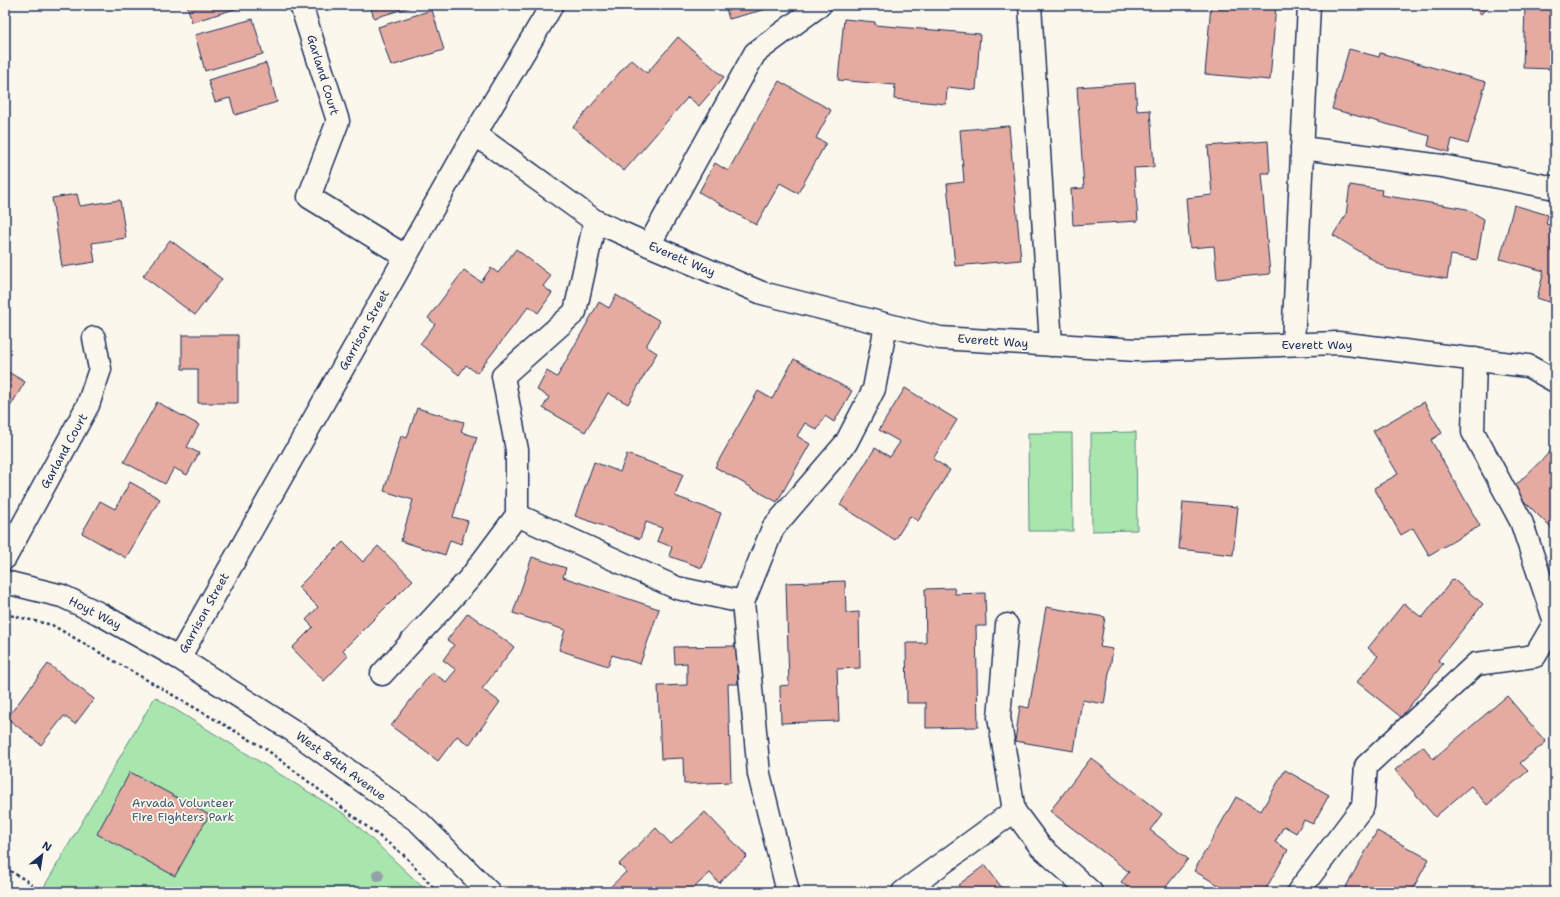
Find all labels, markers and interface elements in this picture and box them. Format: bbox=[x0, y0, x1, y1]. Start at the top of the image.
street label: Garland Court bbox=[303, 33, 343, 117]
street label: Everett Way bbox=[646, 238, 718, 280]
street label: Garrison Street bbox=[335, 287, 393, 373]
street label: Everett Way bbox=[957, 331, 1029, 351]
street label: Everett Way bbox=[1282, 337, 1353, 353]
street label: Garland Court bbox=[37, 411, 91, 491]
street label: Garrison Street bbox=[175, 570, 233, 656]
street label: Hoyt Way bbox=[66, 593, 124, 633]
street label: West 84th Avenue bbox=[293, 728, 390, 804]
park label: Arvada Volunteer Fire Fighters Park bbox=[132, 795, 235, 825]
north arrow bbox=[22, 835, 62, 875]
text: N bbox=[39, 838, 55, 856]

